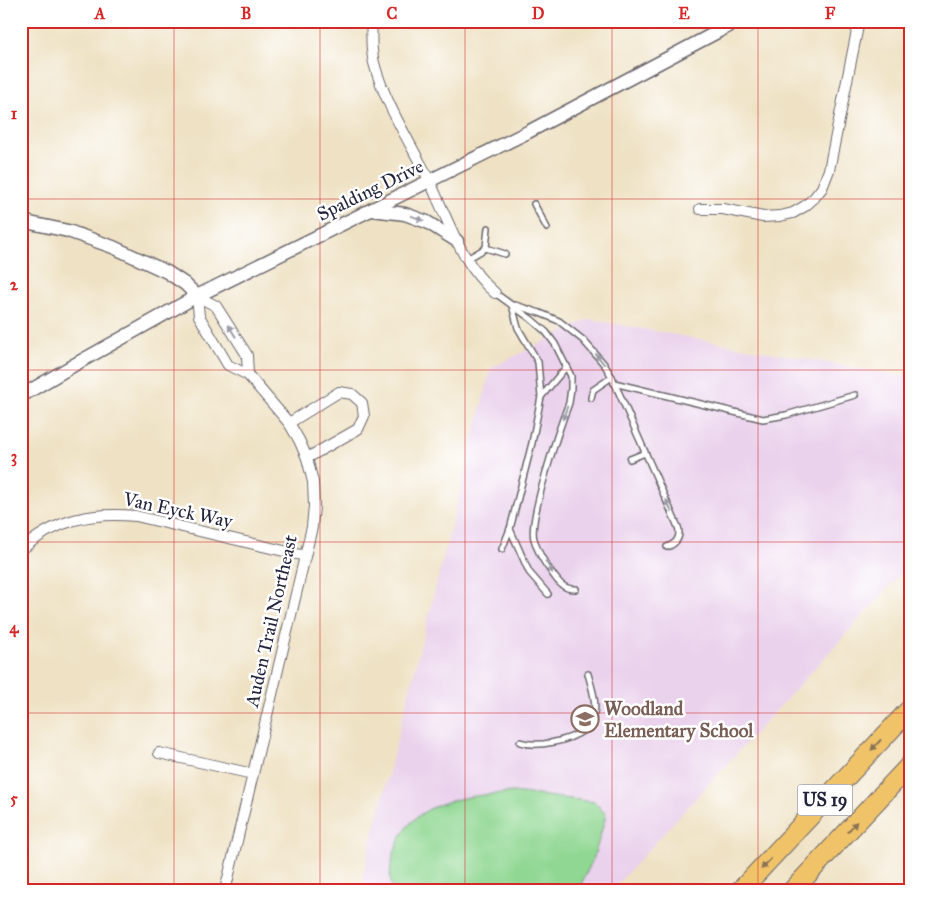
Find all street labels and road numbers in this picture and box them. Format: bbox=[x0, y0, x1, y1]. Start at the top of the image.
street label: Spalding Drive bbox=[313, 154, 427, 227]
street label: Van Eyck Way bbox=[120, 487, 236, 533]
street label: Auden Trail Northeast bbox=[240, 532, 302, 710]
road number: US 19 bbox=[798, 784, 852, 816]

